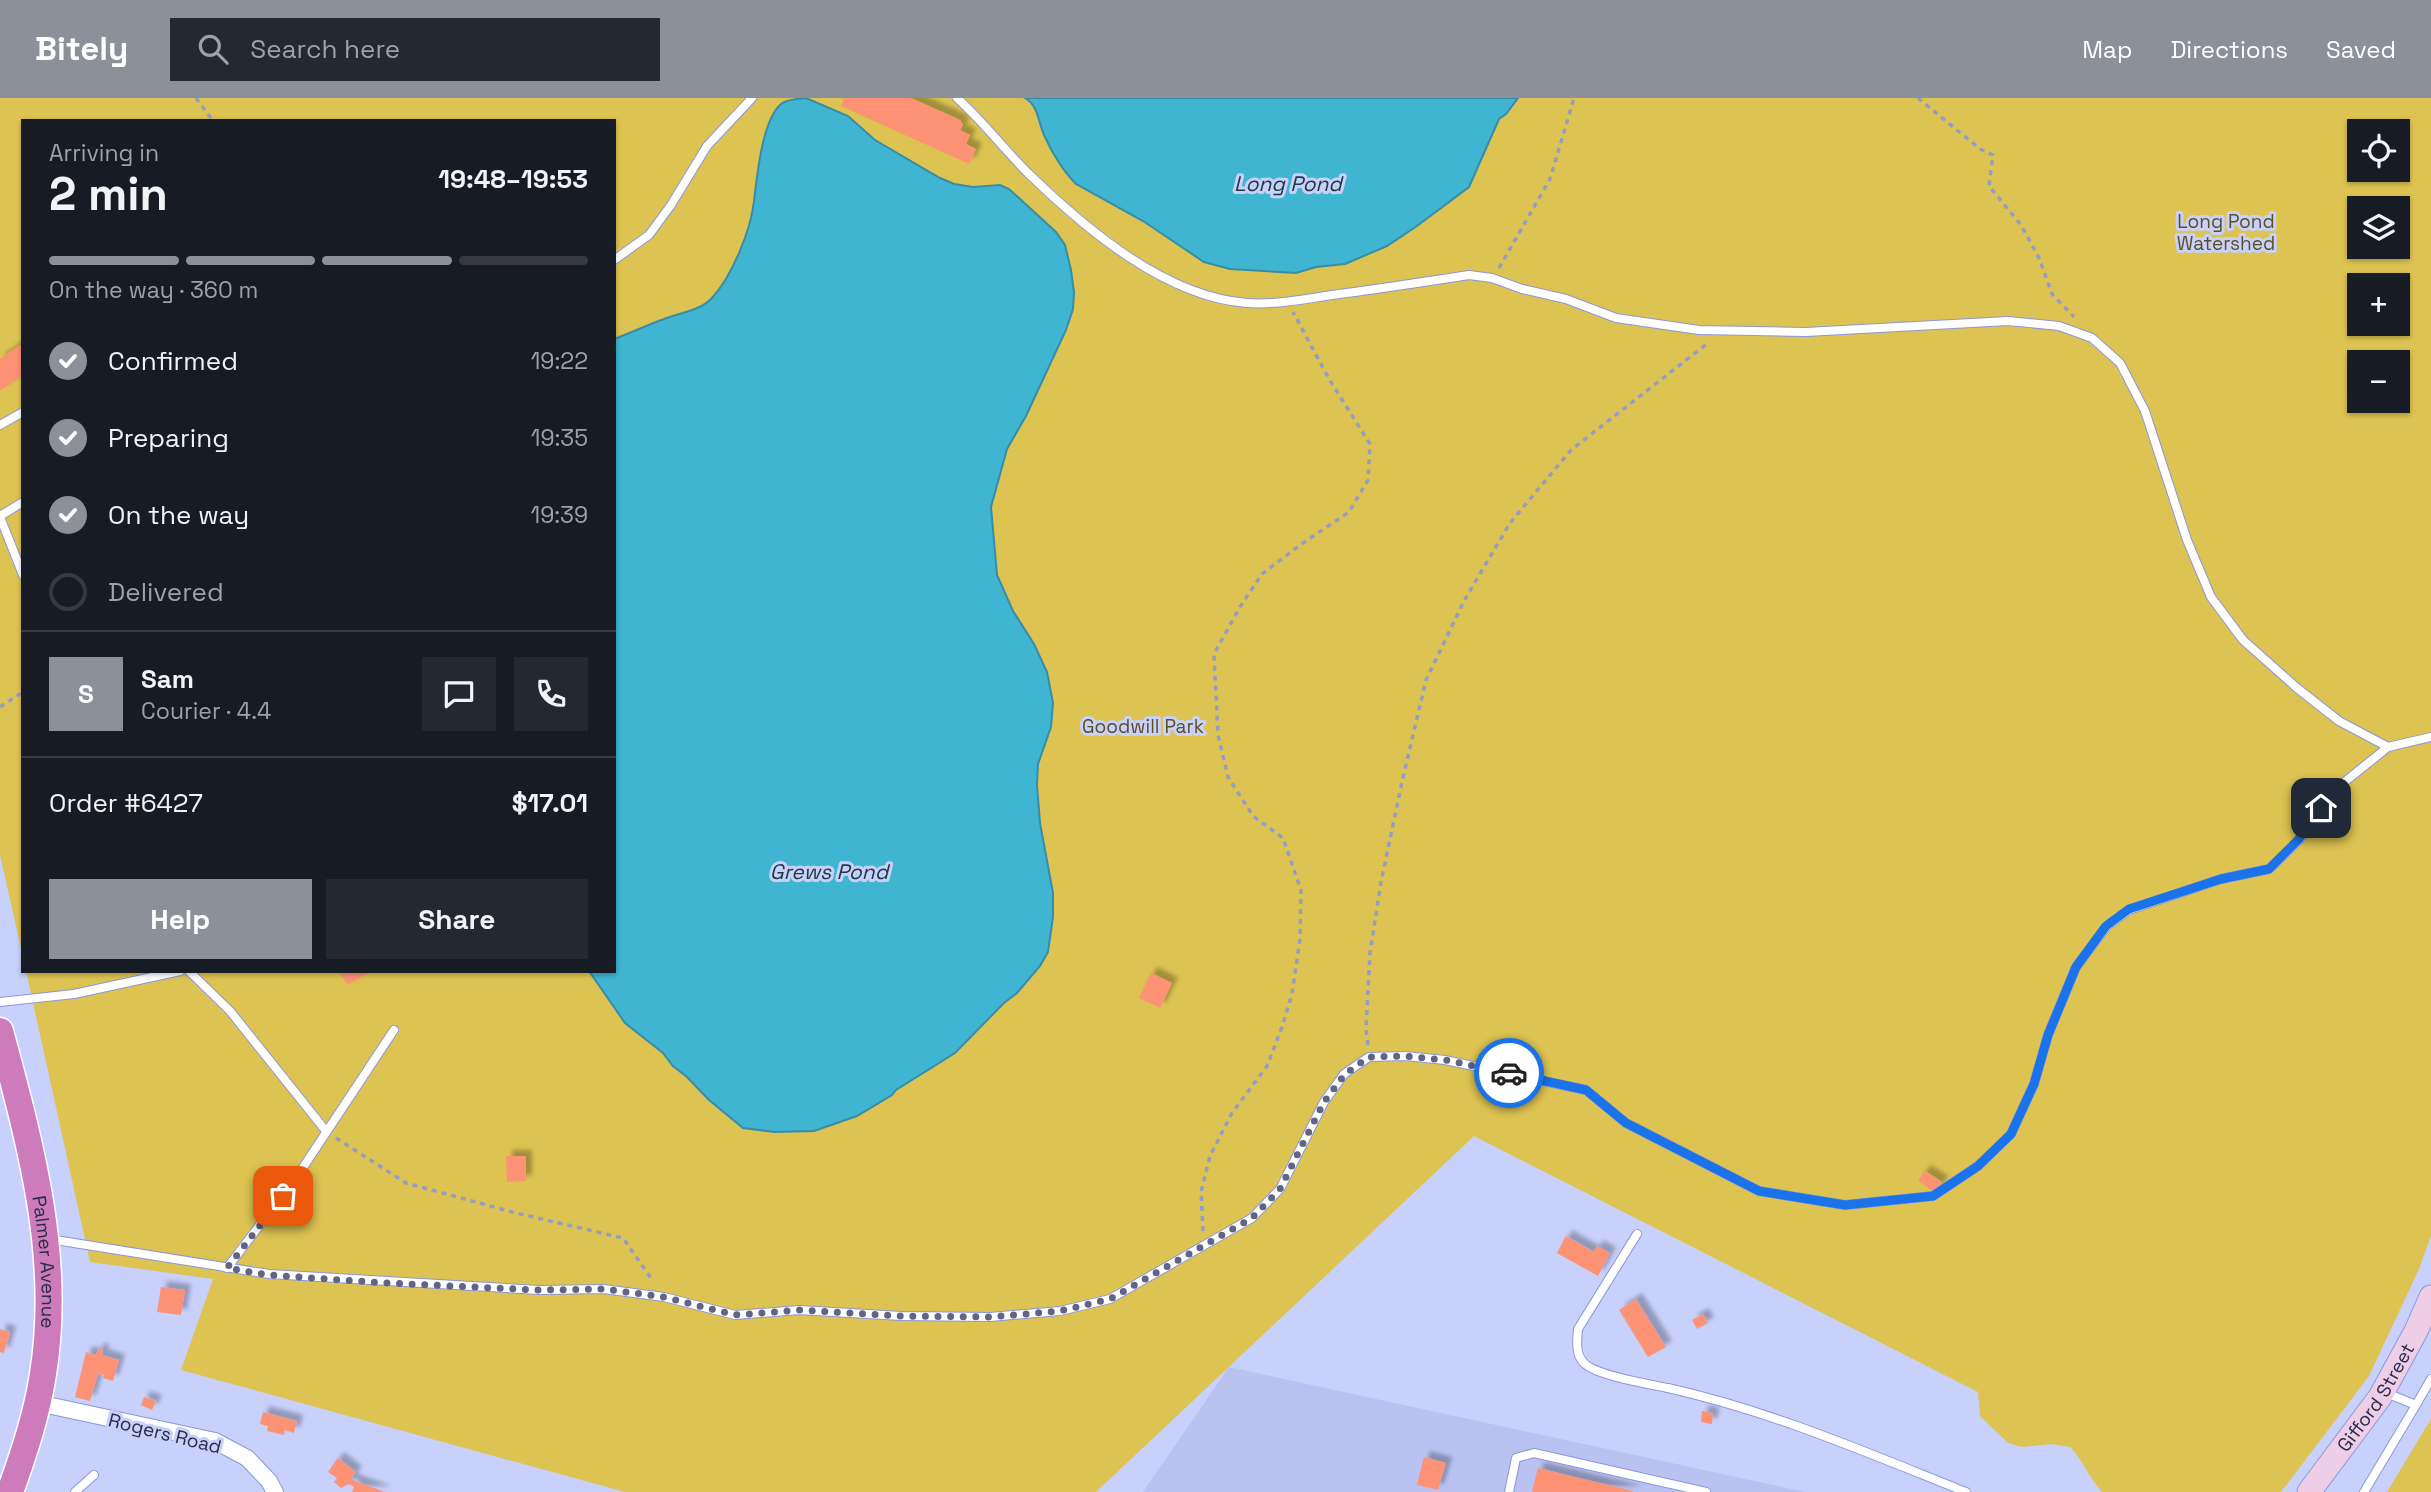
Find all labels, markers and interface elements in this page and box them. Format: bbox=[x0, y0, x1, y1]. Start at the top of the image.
search box bbox=[170, 18, 660, 81]
text: Bitely bbox=[35, 28, 128, 70]
icon: search bbox=[194, 30, 232, 68]
text: Search here bbox=[250, 32, 400, 66]
text: Map bbox=[2082, 34, 2132, 65]
text: Directions bbox=[2170, 34, 2288, 65]
text: Saved bbox=[2326, 34, 2396, 65]
map controls bbox=[2347, 119, 2410, 413]
button: locate bbox=[2347, 119, 2410, 182]
text: Arriving in bbox=[49, 138, 159, 168]
text: 19:48–19:53 bbox=[438, 162, 588, 196]
text: 2 min bbox=[49, 165, 168, 223]
water label: Long Pond bbox=[1234, 170, 1344, 197]
button: layers bbox=[2347, 196, 2410, 259]
park label: Long Pond Watershed bbox=[2177, 209, 2275, 256]
button: + bbox=[2347, 273, 2410, 336]
text: On the way · 360 m bbox=[49, 275, 258, 305]
icon: check bbox=[49, 342, 87, 380]
text: Confirmed bbox=[108, 344, 238, 378]
text: 19:22 bbox=[531, 346, 588, 376]
button: − bbox=[2347, 350, 2410, 413]
icon: check bbox=[49, 419, 87, 457]
text: Preparing bbox=[108, 421, 229, 455]
text: 19:35 bbox=[531, 423, 588, 453]
icon: check bbox=[49, 496, 87, 534]
text: On the way bbox=[108, 498, 249, 532]
text: 19:39 bbox=[531, 500, 588, 530]
text: Delivered bbox=[108, 575, 224, 609]
button: chat bbox=[422, 657, 496, 731]
button: phone bbox=[514, 657, 588, 731]
text: Sam bbox=[141, 662, 194, 696]
text: S bbox=[78, 677, 94, 711]
text: Courier · 4.4 bbox=[141, 696, 271, 726]
park label: Goodwill Park bbox=[1082, 714, 1204, 739]
pin bbox=[2291, 778, 2351, 838]
text: Order #6427 bbox=[49, 786, 203, 820]
text: $17.01 bbox=[512, 786, 588, 820]
icon: home bbox=[2302, 789, 2340, 827]
water label: Grews Pond bbox=[770, 858, 891, 885]
button: Help bbox=[49, 879, 312, 959]
button: Share bbox=[326, 879, 588, 959]
courier bbox=[1474, 1038, 1544, 1108]
icon: car bbox=[1490, 1054, 1528, 1092]
pin bbox=[253, 1166, 313, 1226]
icon: bag bbox=[264, 1177, 302, 1215]
street label: Palmer Avenue bbox=[26, 1194, 61, 1329]
street label: Gifford Street bbox=[2331, 1339, 2420, 1457]
street label: Rogers Road bbox=[106, 1407, 224, 1460]

